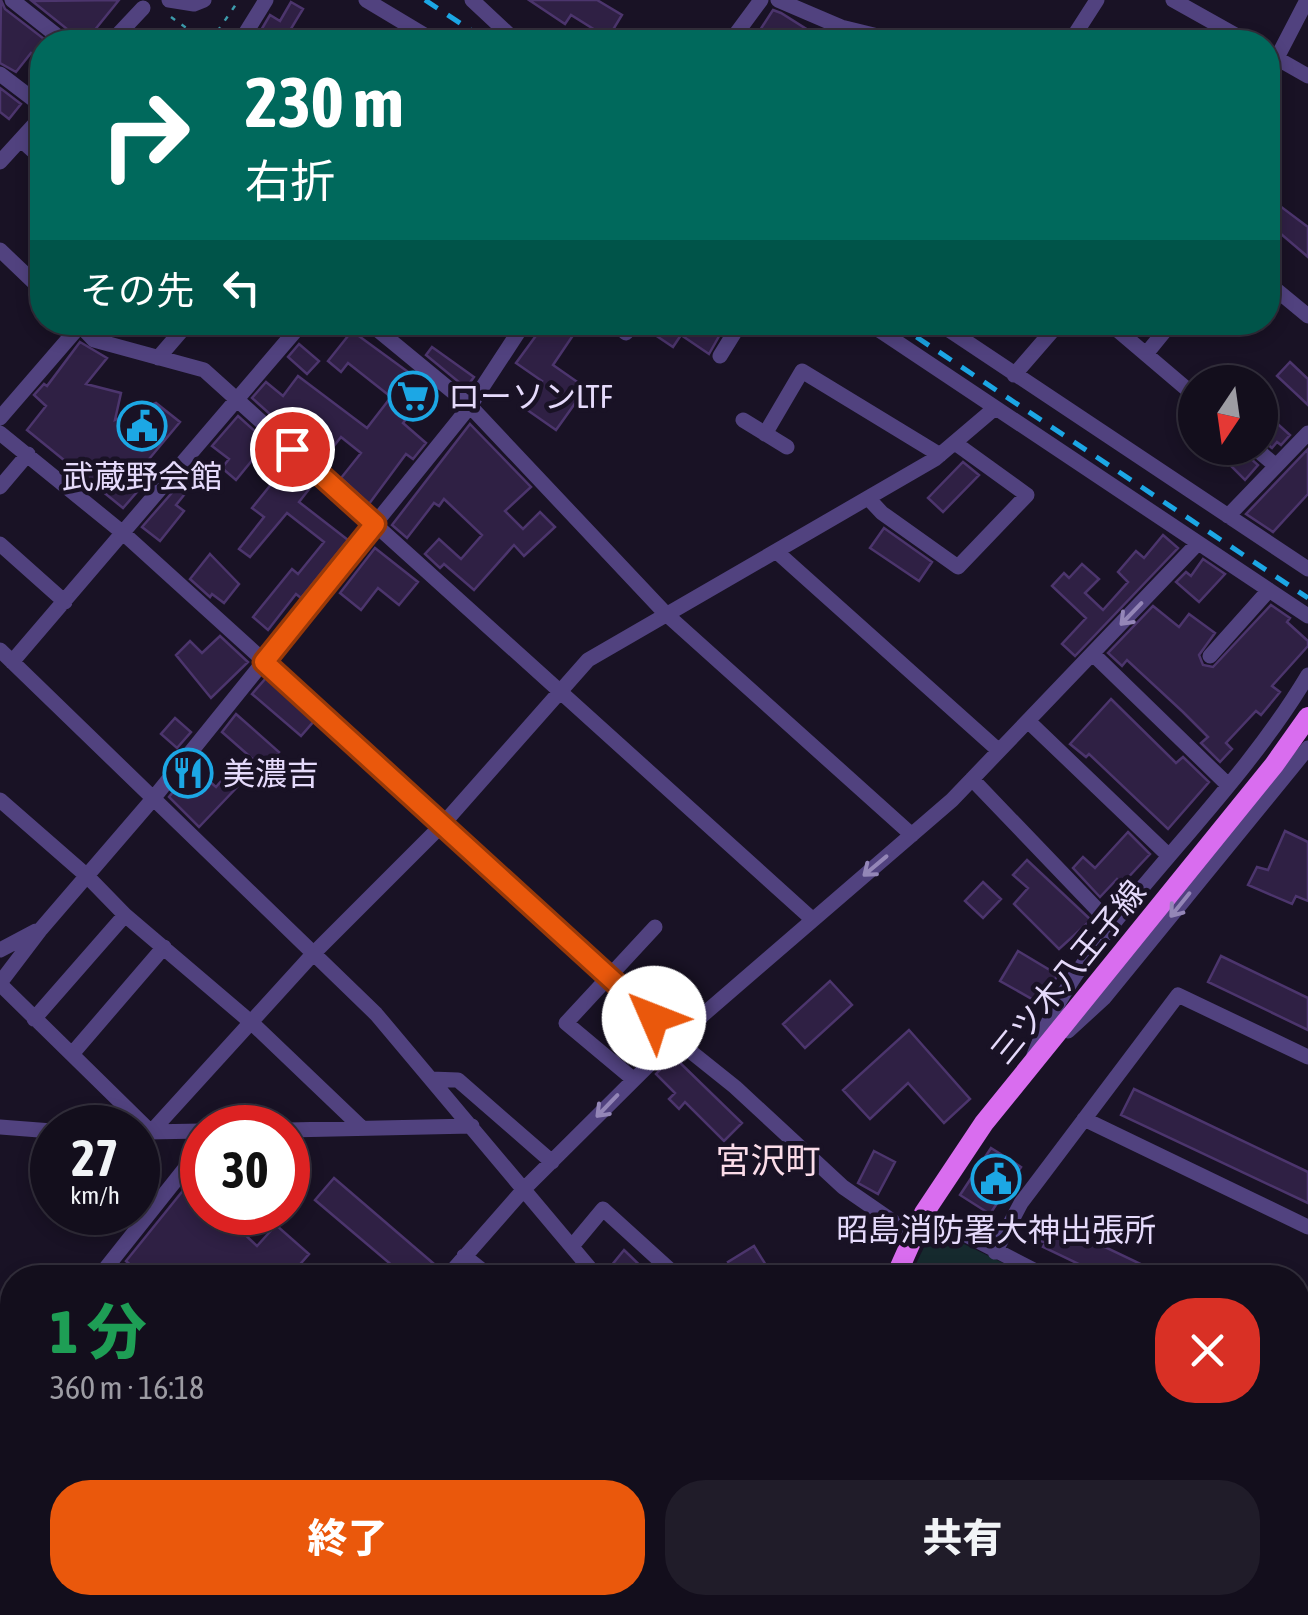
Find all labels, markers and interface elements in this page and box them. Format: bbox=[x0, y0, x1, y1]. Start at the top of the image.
text: 230 m bbox=[245, 62, 404, 142]
icon: right bbox=[80, 70, 210, 200]
text: 右折 bbox=[245, 155, 335, 207]
icon: left bbox=[214, 260, 269, 315]
text: その先 bbox=[80, 269, 194, 312]
north arrow bbox=[1178, 365, 1278, 465]
map controls bbox=[1178, 365, 1278, 465]
supermarket icon: ローソンLTF bbox=[387, 370, 439, 422]
place label: ローソンLTF bbox=[448, 378, 613, 415]
public building icon: 武蔵野会館 bbox=[116, 400, 168, 452]
pin bbox=[250, 407, 335, 492]
icon: arrive bbox=[265, 422, 320, 477]
place label: 武蔵野会館 bbox=[62, 458, 222, 495]
one-way arrow bbox=[1119, 601, 1143, 625]
restaurant icon: 美濃吉 bbox=[162, 747, 214, 799]
place label: 美濃吉 bbox=[223, 755, 319, 792]
one-way arrow bbox=[863, 855, 889, 877]
street label: 三ツ木八王子線 bbox=[983, 873, 1153, 1071]
one-way arrow bbox=[1169, 892, 1191, 918]
position arrow bbox=[602, 966, 706, 1070]
one-way arrow bbox=[595, 1094, 619, 1118]
speed limit sign: 30 bbox=[180, 1105, 310, 1235]
text: 27 bbox=[71, 1129, 118, 1187]
district label: 宮沢町 bbox=[715, 1140, 821, 1180]
public building icon: 昭島消防署大神出張所 bbox=[970, 1153, 1022, 1205]
text: km/h bbox=[70, 1181, 120, 1209]
place label: 昭島消防署大神出張所 bbox=[836, 1211, 1156, 1248]
text: 1 分 bbox=[50, 1297, 146, 1366]
button: close bbox=[1155, 1298, 1260, 1403]
text: 360 m · 16:18 bbox=[50, 1369, 204, 1406]
button: 終了 bbox=[50, 1480, 645, 1595]
button: 共有 bbox=[665, 1480, 1260, 1595]

